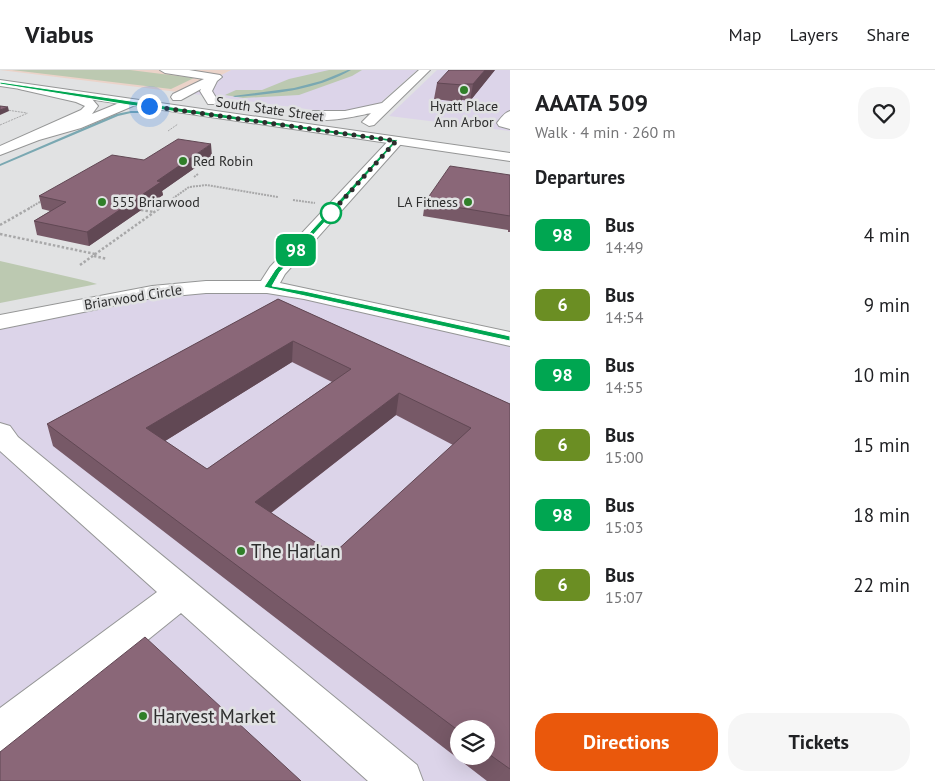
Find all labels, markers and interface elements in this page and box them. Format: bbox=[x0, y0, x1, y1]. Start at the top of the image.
text: Viabus bbox=[25, 19, 94, 50]
text: Map bbox=[729, 23, 761, 46]
text: Layers bbox=[789, 23, 838, 46]
text: Share bbox=[866, 23, 910, 46]
marker: Hyatt Place Ann Arbor bbox=[458, 84, 470, 96]
text: AAATA 509 bbox=[535, 87, 648, 118]
button: heart bbox=[858, 87, 910, 139]
street label: South State Street bbox=[215, 93, 325, 126]
your location bbox=[137, 94, 162, 119]
place label: Hyatt Place Ann Arbor bbox=[430, 97, 498, 131]
text: Walk · 4 min · 260 m bbox=[535, 122, 675, 142]
place label: Red Robin bbox=[193, 152, 253, 170]
marker: Red Robin bbox=[177, 155, 189, 167]
text: Departures bbox=[535, 165, 625, 189]
place label: 555 Briarwood bbox=[112, 193, 200, 211]
place label: LA Fitness bbox=[397, 193, 458, 211]
marker: 555 Briarwood bbox=[96, 196, 108, 208]
marker: LA Fitness bbox=[462, 196, 474, 208]
unlabelled marker bbox=[320, 202, 342, 224]
text: Bus bbox=[605, 213, 634, 237]
text: 98 bbox=[552, 223, 573, 246]
text: 4 min bbox=[864, 223, 910, 247]
line badge: 98 bbox=[274, 234, 318, 266]
text: 14:49 bbox=[605, 237, 643, 257]
text: 98 bbox=[286, 238, 306, 261]
street label: Briarwood Circle bbox=[83, 280, 183, 314]
text: Bus bbox=[605, 283, 634, 307]
text: 6 bbox=[557, 293, 568, 316]
text: 9 min bbox=[864, 293, 910, 317]
text: 14:54 bbox=[605, 307, 643, 327]
text: Bus bbox=[605, 353, 634, 377]
text: 98 bbox=[552, 363, 573, 386]
text: 10 min bbox=[853, 363, 910, 387]
text: 14:55 bbox=[605, 377, 643, 397]
text: Bus bbox=[605, 423, 634, 447]
text: 6 bbox=[557, 433, 568, 456]
text: 15 min bbox=[853, 433, 910, 457]
text: 15:00 bbox=[605, 447, 643, 467]
text: Bus bbox=[605, 493, 634, 517]
text: 98 bbox=[552, 503, 573, 526]
text: 18 min bbox=[853, 503, 910, 527]
text: 15:03 bbox=[605, 517, 643, 537]
place label: The Harlan bbox=[251, 539, 341, 563]
marker: The Harlan bbox=[235, 545, 247, 557]
text: Bus bbox=[605, 563, 634, 587]
text: 6 bbox=[557, 573, 568, 596]
text: 22 min bbox=[853, 573, 910, 597]
text: 15:07 bbox=[605, 587, 643, 607]
place label: Harvest Market bbox=[153, 704, 276, 728]
marker: Harvest Market bbox=[137, 710, 149, 722]
button: Directions bbox=[535, 713, 718, 771]
button: Tickets bbox=[728, 713, 910, 771]
map controls bbox=[450, 720, 495, 765]
button: layers bbox=[450, 720, 495, 765]

